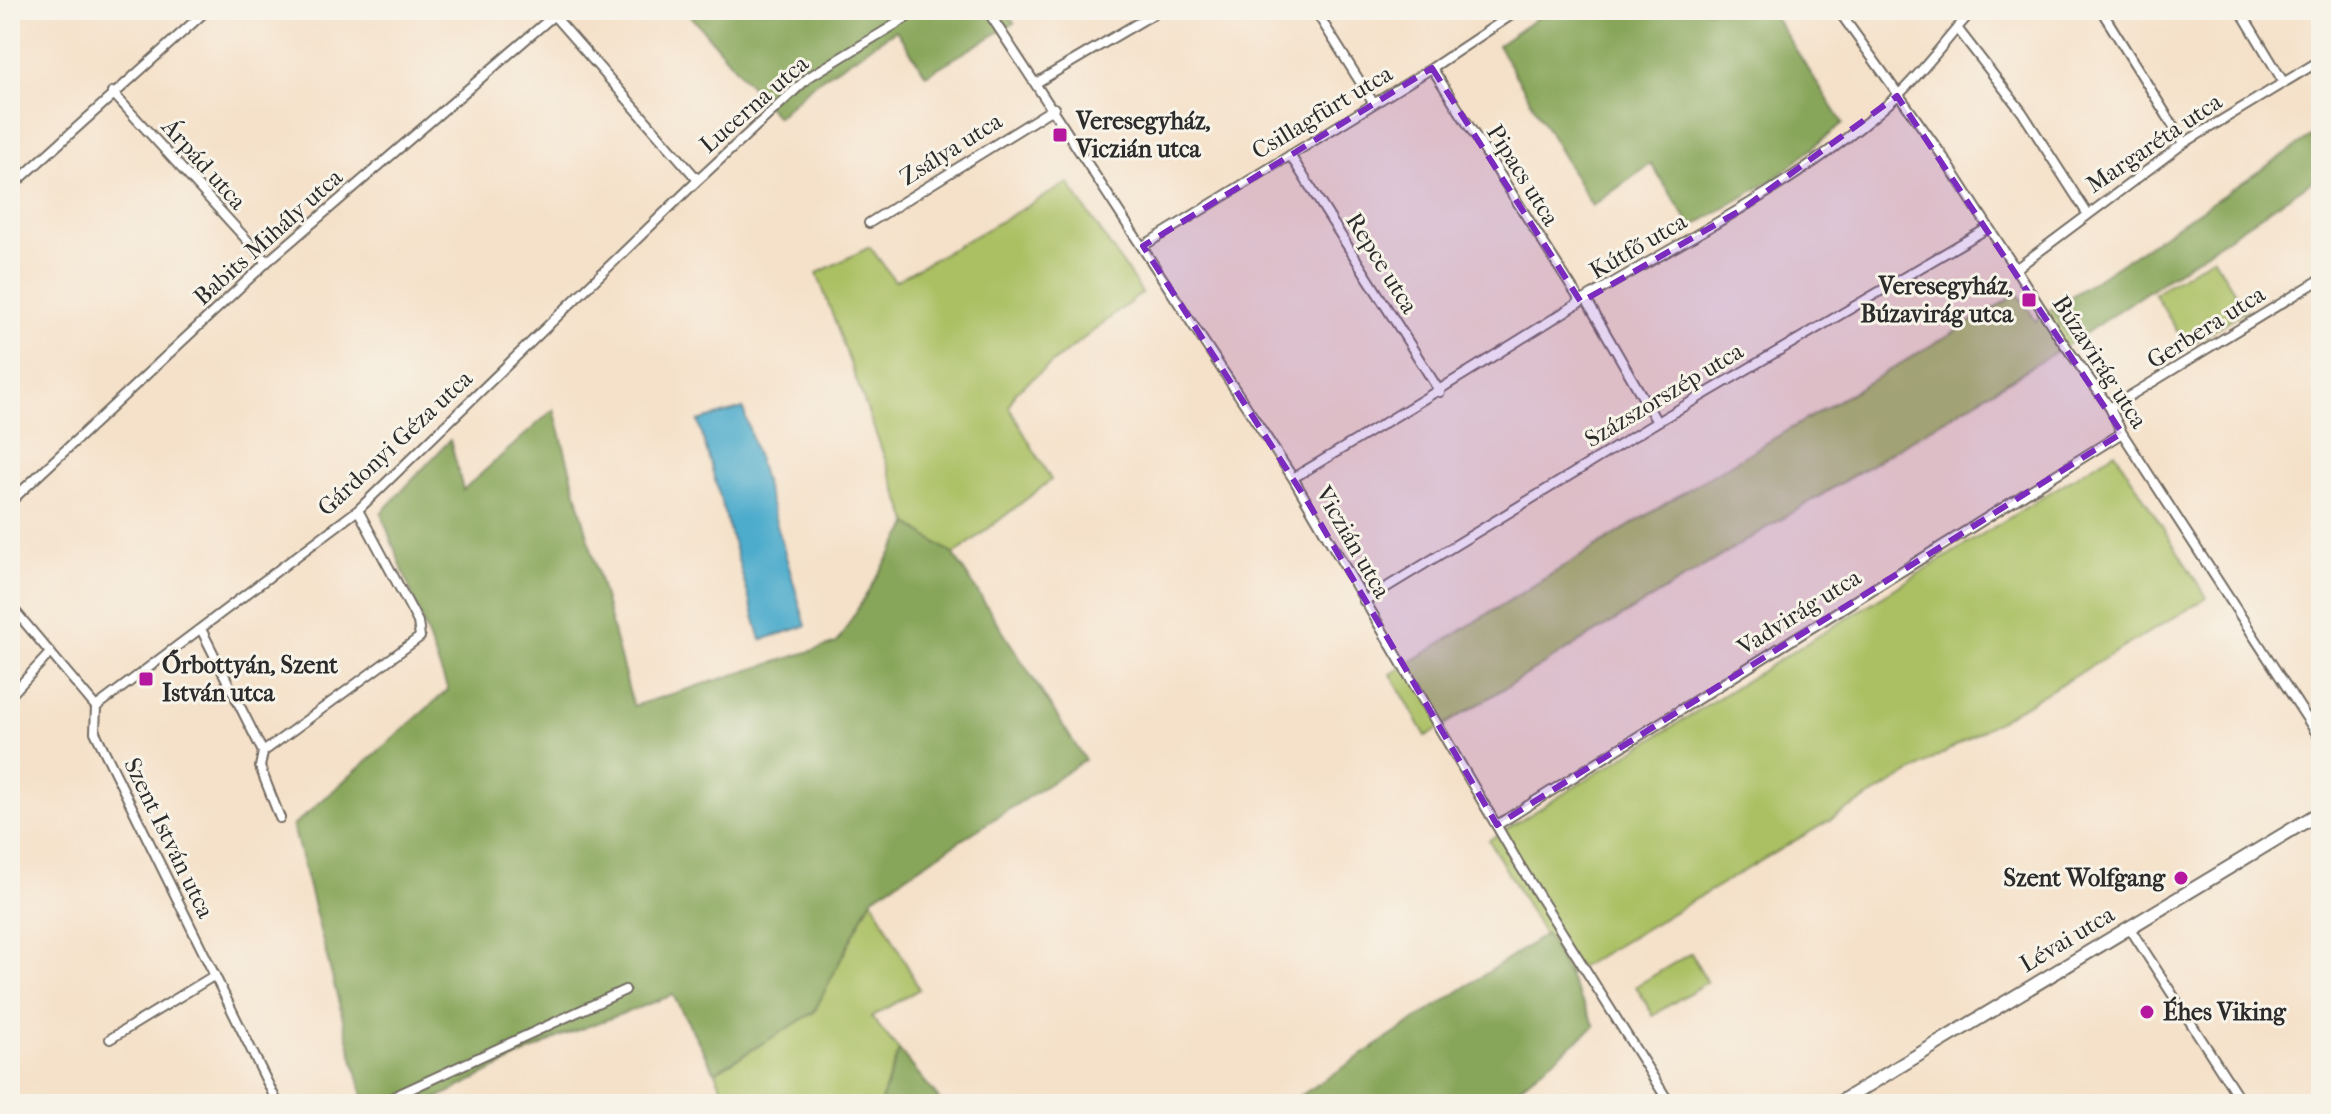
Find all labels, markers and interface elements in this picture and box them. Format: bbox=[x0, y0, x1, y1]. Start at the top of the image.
street label: Lucerna utca bbox=[694, 49, 815, 159]
street label: Csillagfürt utca bbox=[1247, 59, 1398, 165]
street label: Margaréta utca bbox=[2081, 87, 2228, 199]
street label: Zsálya utca bbox=[895, 106, 1008, 191]
place label: Veresegyház, Viczián utca bbox=[1075, 107, 1211, 163]
street label: Árpád utca bbox=[155, 111, 253, 216]
street label: Pipacs utca bbox=[1481, 119, 1566, 232]
marker: Veresegyház, Viczián utca bbox=[1051, 126, 1069, 144]
street label: Babits Mihály utca bbox=[188, 162, 349, 311]
street label: Kútfő utca bbox=[1584, 207, 1692, 285]
street label: Repce utca bbox=[1340, 208, 1424, 319]
place label: Veresegyház, Búzavirág utca bbox=[1860, 272, 2014, 328]
street label: Gerbera utca bbox=[2142, 279, 2271, 374]
street label: Búzavirág utca bbox=[2047, 290, 2154, 434]
marker: Veresegyház, Búzavirág utca bbox=[2020, 291, 2038, 309]
street label: Százszorszép utca bbox=[1580, 336, 1749, 453]
street label: Gárdonyi Géza utca bbox=[312, 364, 479, 522]
street label: Viczián utca bbox=[1309, 480, 1397, 604]
street label: Vadvirág utca bbox=[1731, 562, 1867, 662]
place label: Őrbottyán, Szent István utca bbox=[162, 649, 338, 707]
marker: Őrbottyán, Szent István utca bbox=[137, 670, 155, 688]
street label: Szent István utca bbox=[118, 753, 220, 924]
place label: Szent Wolfgang bbox=[2004, 864, 2166, 892]
marker: Szent Wolfgang bbox=[2172, 869, 2190, 887]
street label: Lévai utca bbox=[2015, 899, 2120, 978]
place label: Éhes Viking bbox=[2163, 996, 2287, 1026]
marker: Éhes Viking bbox=[2138, 1003, 2156, 1021]

